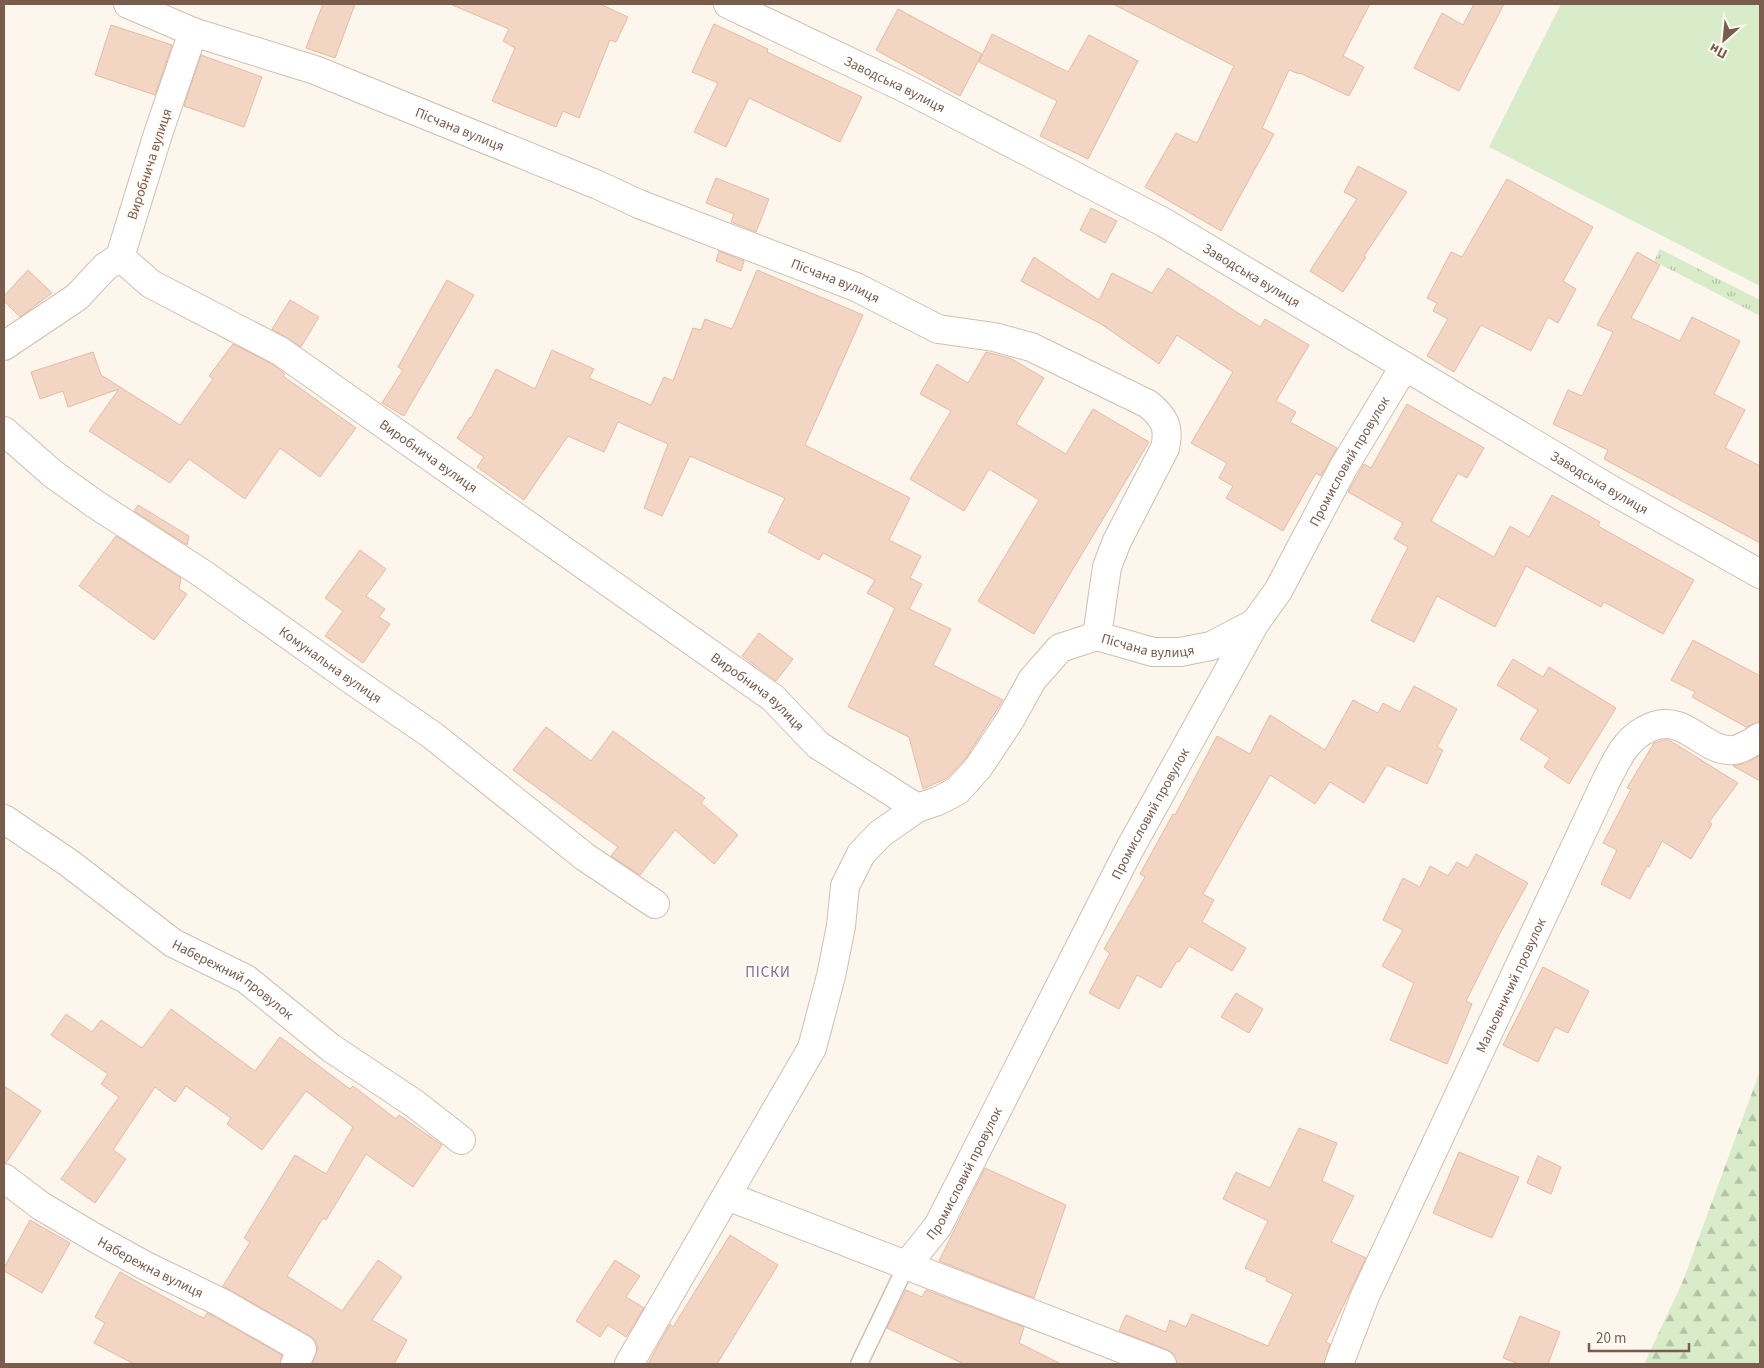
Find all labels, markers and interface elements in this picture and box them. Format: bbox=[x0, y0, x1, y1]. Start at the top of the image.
north arrow bbox=[1699, 15, 1749, 65]
text: Пн bbox=[1706, 38, 1731, 64]
street label: Заводська вулиця bbox=[840, 51, 949, 118]
street label: Пісчана вулиця bbox=[412, 103, 507, 157]
street label: Виробнича вулиця bbox=[123, 106, 177, 222]
street label: Заводська вулиця bbox=[1199, 239, 1304, 313]
street label: Пісчана вулиця bbox=[788, 254, 883, 309]
street label: Промисловий провулок bbox=[1305, 393, 1395, 530]
street label: Виробнича вулиця bbox=[375, 415, 481, 498]
street label: Заводська вулиця bbox=[1546, 447, 1652, 520]
street label: Комунальна вулиця bbox=[274, 622, 386, 709]
street label: Пісчана вулиця bbox=[1099, 629, 1196, 663]
street label: Виробнича вулиця bbox=[706, 648, 809, 736]
street label: Промисловий провулок bbox=[1107, 745, 1195, 883]
street label: Мальовничий провулок bbox=[1471, 915, 1552, 1056]
street label: Набережний провулок bbox=[168, 935, 298, 1025]
district label: ПІСКИ bbox=[745, 962, 791, 983]
street label: Промисловий провулок bbox=[922, 1104, 1008, 1244]
street label: Набережна вулиця bbox=[94, 1232, 207, 1303]
scale bar bbox=[1589, 1320, 1689, 1352]
text: 20 m bbox=[1596, 1328, 1626, 1349]

